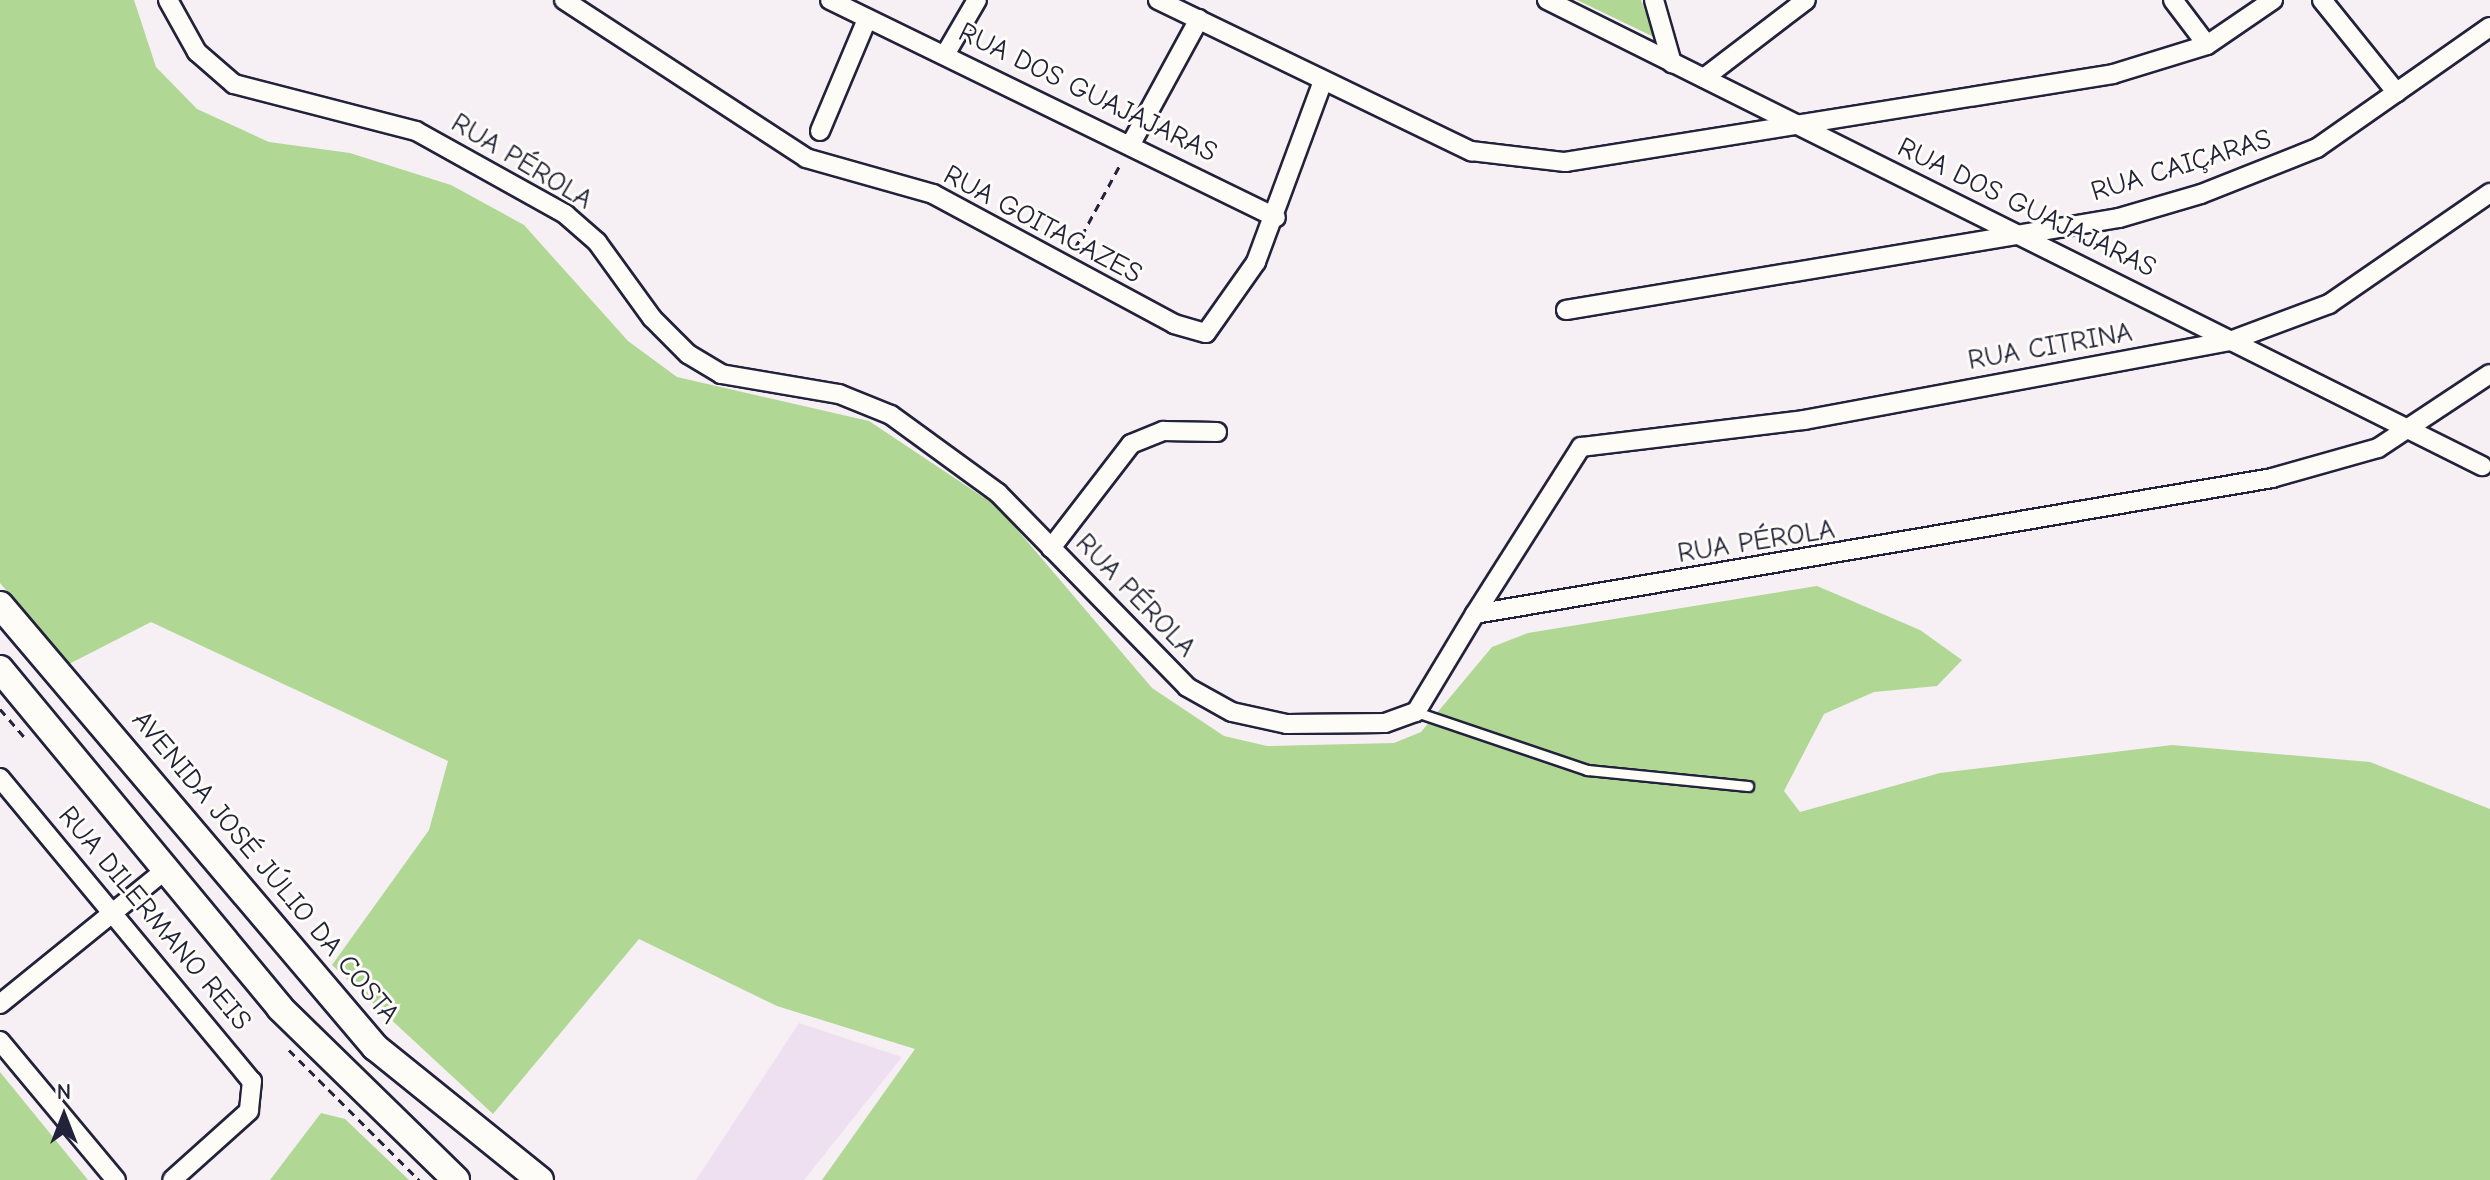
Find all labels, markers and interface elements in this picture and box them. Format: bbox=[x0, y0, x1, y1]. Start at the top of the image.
street label: RUA DOS GUAJAJARAS bbox=[953, 15, 1223, 169]
street label: RUA PÉROLA bbox=[445, 106, 599, 216]
street label: RUA CAIÇARAS bbox=[2087, 122, 2275, 208]
street label: RUA DOS GUAJAJARAS bbox=[1892, 130, 2162, 284]
street label: RUA GOITACAZES bbox=[938, 158, 1148, 290]
street label: RUA CITRINA bbox=[1965, 315, 2135, 377]
street label: RUA PÉROLA bbox=[1675, 512, 1837, 570]
street label: RUA PÉROLA bbox=[1069, 526, 1203, 664]
street label: AVENIDA JOSÉ JÚLIO DA COSTA bbox=[125, 704, 407, 1030]
street label: RUA DILERMANO REIS bbox=[51, 799, 259, 1037]
north arrow bbox=[24, 1076, 104, 1156]
text: N bbox=[57, 1079, 71, 1105]

